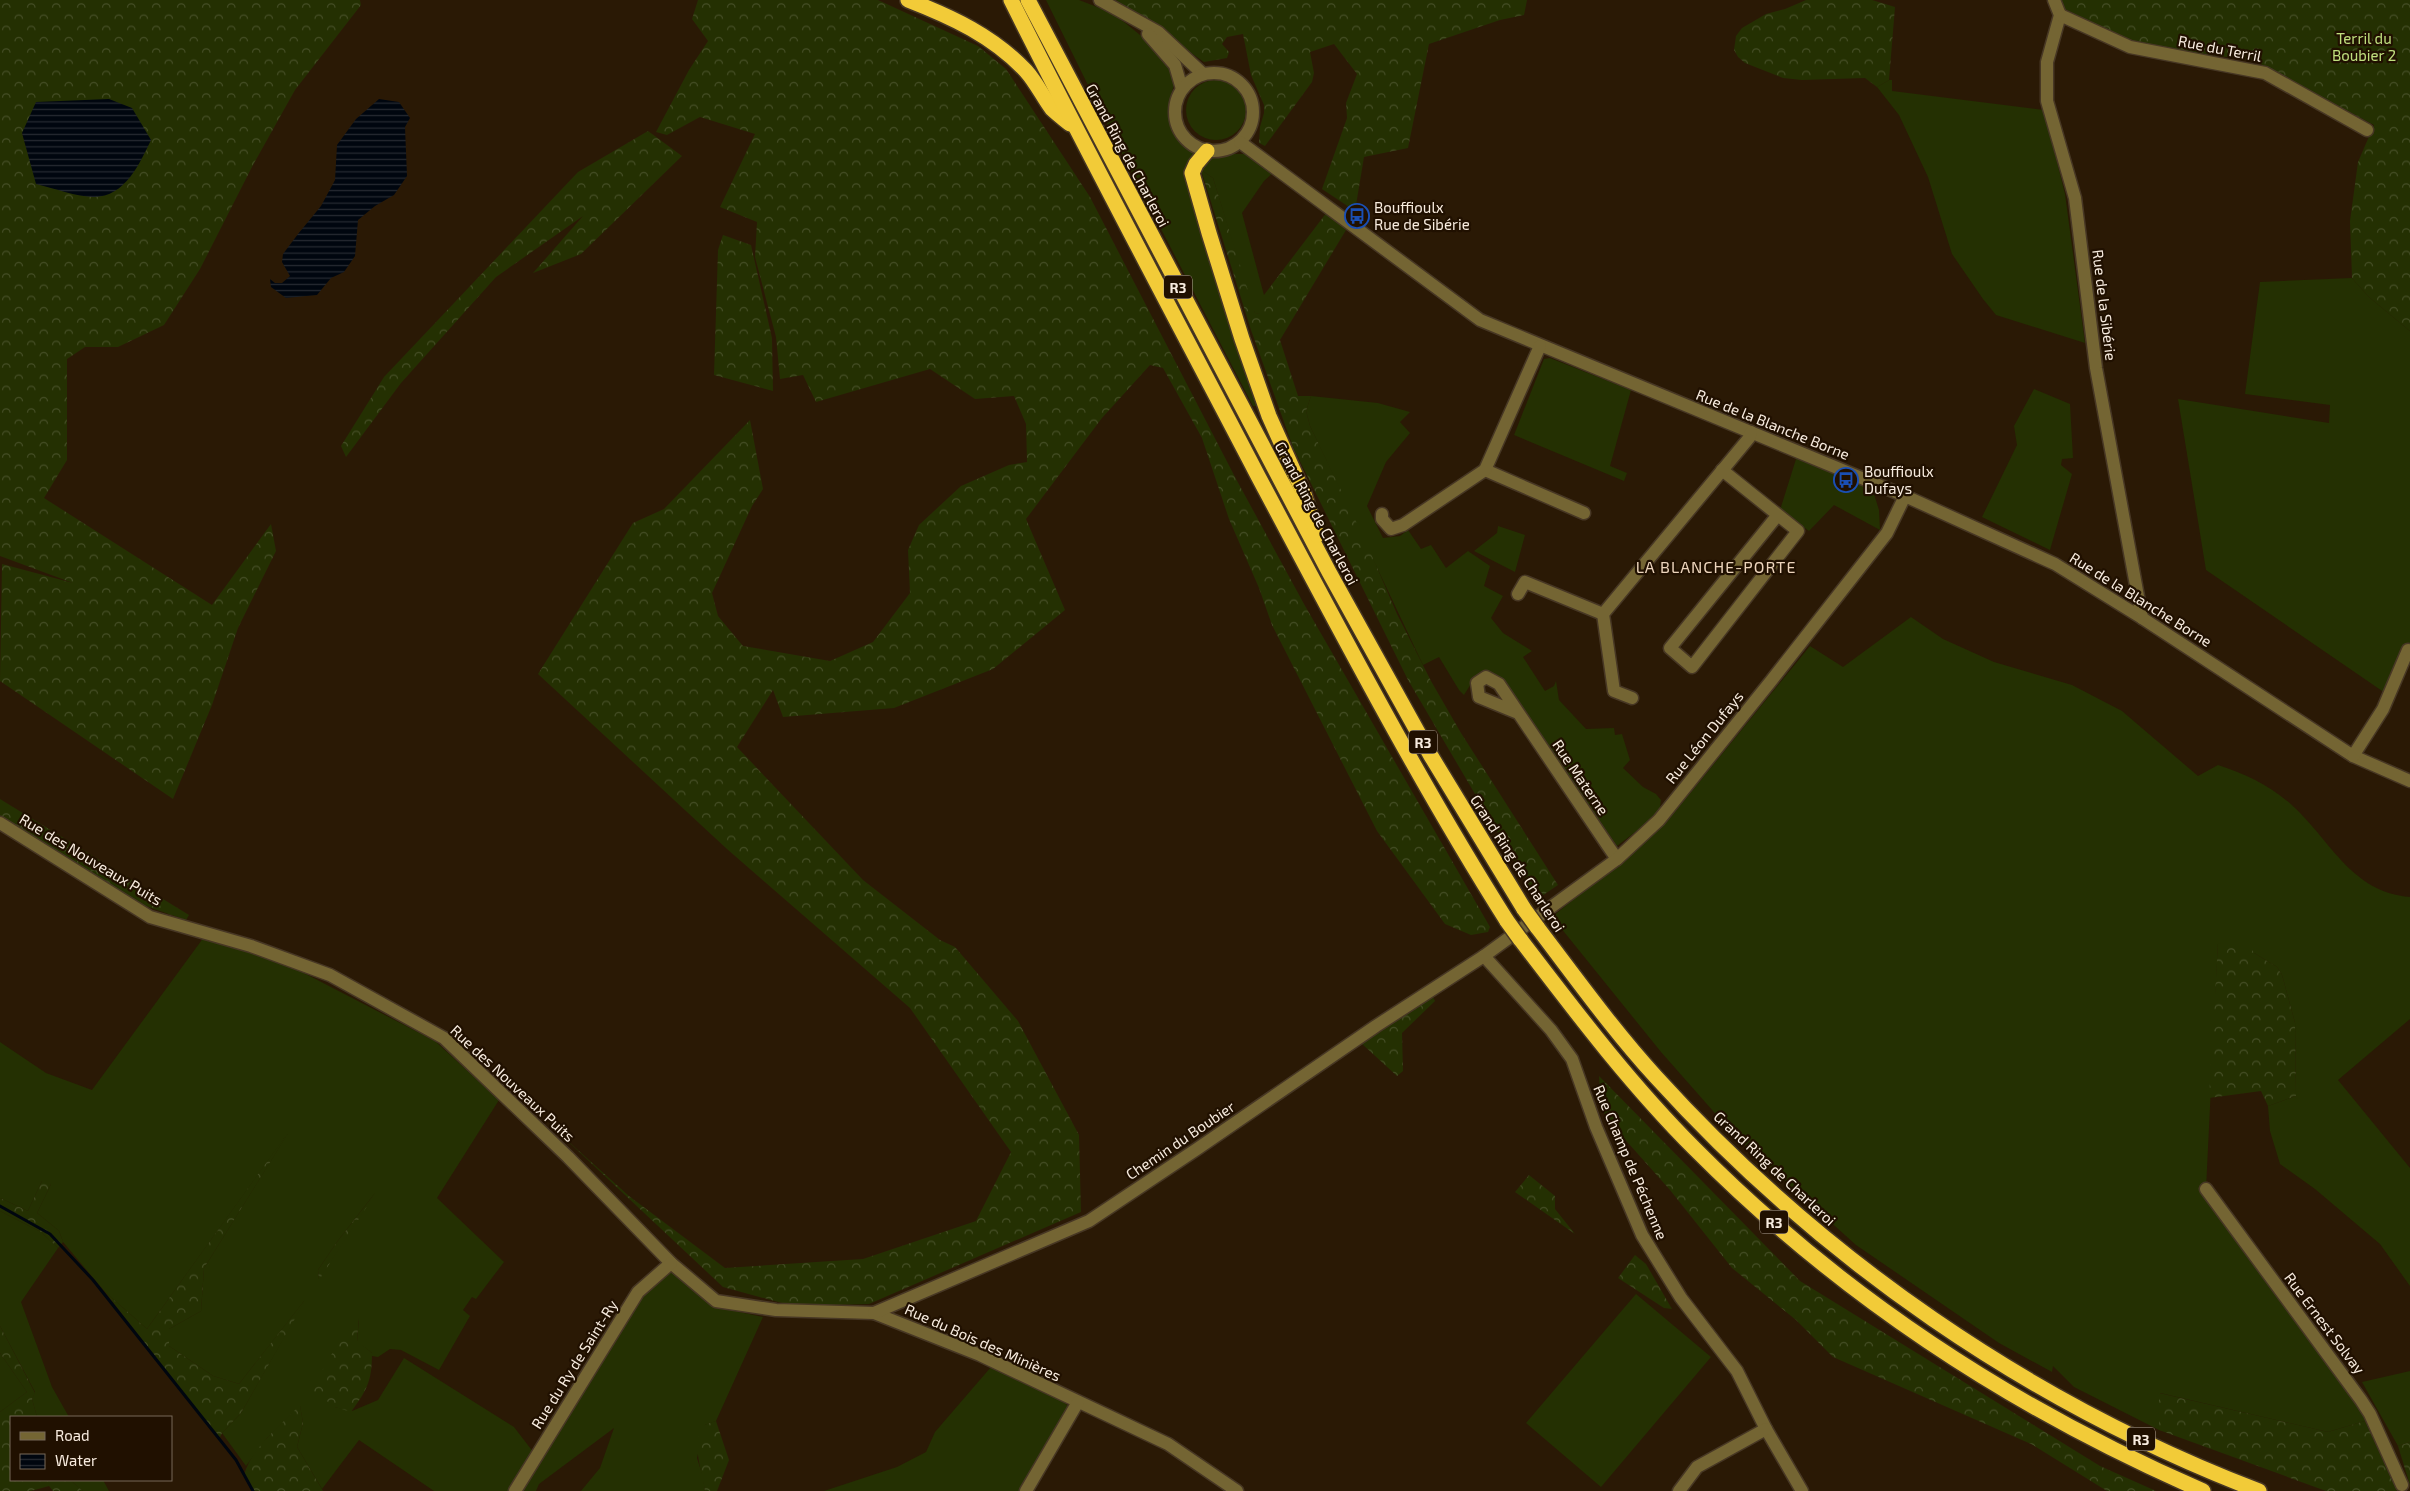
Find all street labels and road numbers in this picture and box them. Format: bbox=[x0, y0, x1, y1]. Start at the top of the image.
street label: Rue du Terril bbox=[2177, 31, 2264, 65]
street label: Grand Ring de Charleroi bbox=[1083, 80, 1173, 230]
street label: Rue de la Sibérie bbox=[2089, 248, 2121, 362]
road number: R3 bbox=[1164, 276, 1192, 298]
street label: Rue de la Blanche Borne bbox=[1694, 385, 1852, 463]
street label: Grand Ring de Charleroi bbox=[1272, 438, 1362, 588]
street label: Rue de la Blanche Borne bbox=[2067, 548, 2215, 650]
street label: Rue Léon Dufays bbox=[1661, 687, 1747, 787]
road number: R3 bbox=[1409, 730, 1437, 754]
street label: Rue Materne bbox=[1549, 736, 1613, 818]
street label: Grand Ring de Charleroi bbox=[1467, 791, 1569, 935]
street label: Rue des Nouveaux Puits bbox=[17, 809, 165, 909]
street label: Rue des Nouveaux Puits bbox=[447, 1021, 579, 1145]
street label: Rue Champ de Péchenne bbox=[1590, 1082, 1672, 1242]
street label: Chemin du Boubier bbox=[1122, 1097, 1238, 1183]
street label: Grand Ring de Charleroi bbox=[1710, 1107, 1840, 1229]
road number: R3 bbox=[1760, 1210, 1788, 1234]
street label: Rue Ernest Solvay bbox=[2281, 1269, 2369, 1377]
street label: Rue du Ry de Saint-Ry bbox=[527, 1296, 621, 1432]
street label: Rue du Bois des Minières bbox=[902, 1299, 1064, 1385]
road number: R3 bbox=[2127, 1428, 2155, 1450]

